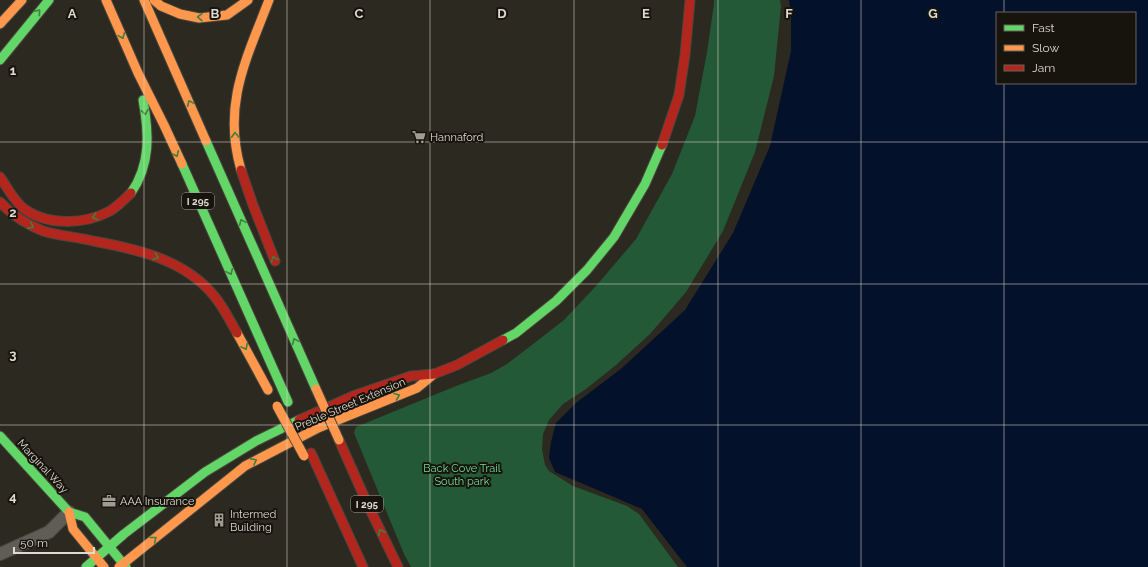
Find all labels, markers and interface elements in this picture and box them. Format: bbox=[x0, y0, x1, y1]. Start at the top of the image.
text: A bbox=[68, 6, 77, 21]
text: B bbox=[211, 6, 220, 21]
text: C bbox=[355, 6, 364, 21]
text: D bbox=[497, 6, 507, 21]
text: E bbox=[642, 6, 650, 21]
text: F bbox=[785, 6, 793, 21]
text: G bbox=[928, 6, 938, 21]
one-way arrow bbox=[34, 9, 41, 17]
legend bbox=[996, 12, 1136, 84]
one-way arrow bbox=[197, 13, 203, 21]
text: Fast bbox=[1032, 21, 1055, 35]
one-way arrow bbox=[117, 31, 125, 39]
text: Slow bbox=[1032, 41, 1059, 55]
text: Jam bbox=[1032, 61, 1055, 75]
text: 1 bbox=[10, 63, 17, 78]
one-way arrow bbox=[187, 99, 195, 107]
one-way arrow bbox=[140, 108, 149, 115]
supermarket icon: Hannaford bbox=[411, 129, 427, 145]
place label: Hannaford bbox=[430, 131, 484, 144]
one-way arrow bbox=[230, 132, 239, 139]
one-way arrow bbox=[172, 150, 180, 157]
road number: I 295 bbox=[182, 193, 214, 209]
text: 2 bbox=[9, 205, 17, 220]
one-way arrow bbox=[91, 213, 98, 221]
one-way arrow bbox=[239, 218, 247, 226]
one-way arrow bbox=[26, 221, 34, 229]
one-way arrow bbox=[153, 252, 160, 261]
one-way arrow bbox=[270, 256, 278, 263]
one-way arrow bbox=[225, 268, 233, 276]
one-way arrow bbox=[292, 337, 300, 345]
one-way arrow bbox=[240, 342, 248, 350]
text: 3 bbox=[9, 347, 17, 362]
street label: Preble Street Extension bbox=[293, 375, 407, 434]
one-way arrow bbox=[394, 392, 401, 400]
street label: Marginal Way bbox=[14, 437, 71, 496]
one-way arrow bbox=[250, 459, 257, 466]
park label: Back Cove Trail South park bbox=[423, 462, 501, 488]
text: 4 bbox=[9, 489, 17, 504]
office icon: AAA Insurance bbox=[101, 493, 117, 509]
place label: AAA Insurance bbox=[120, 495, 195, 508]
road number: I 295 bbox=[351, 496, 383, 512]
place label: Intermed Building bbox=[230, 508, 277, 534]
building icon: Intermed Building bbox=[211, 512, 227, 528]
scale bar bbox=[14, 529, 94, 555]
one-way arrow bbox=[378, 529, 386, 536]
text: 50 m bbox=[20, 536, 48, 550]
one-way arrow bbox=[149, 537, 156, 544]

